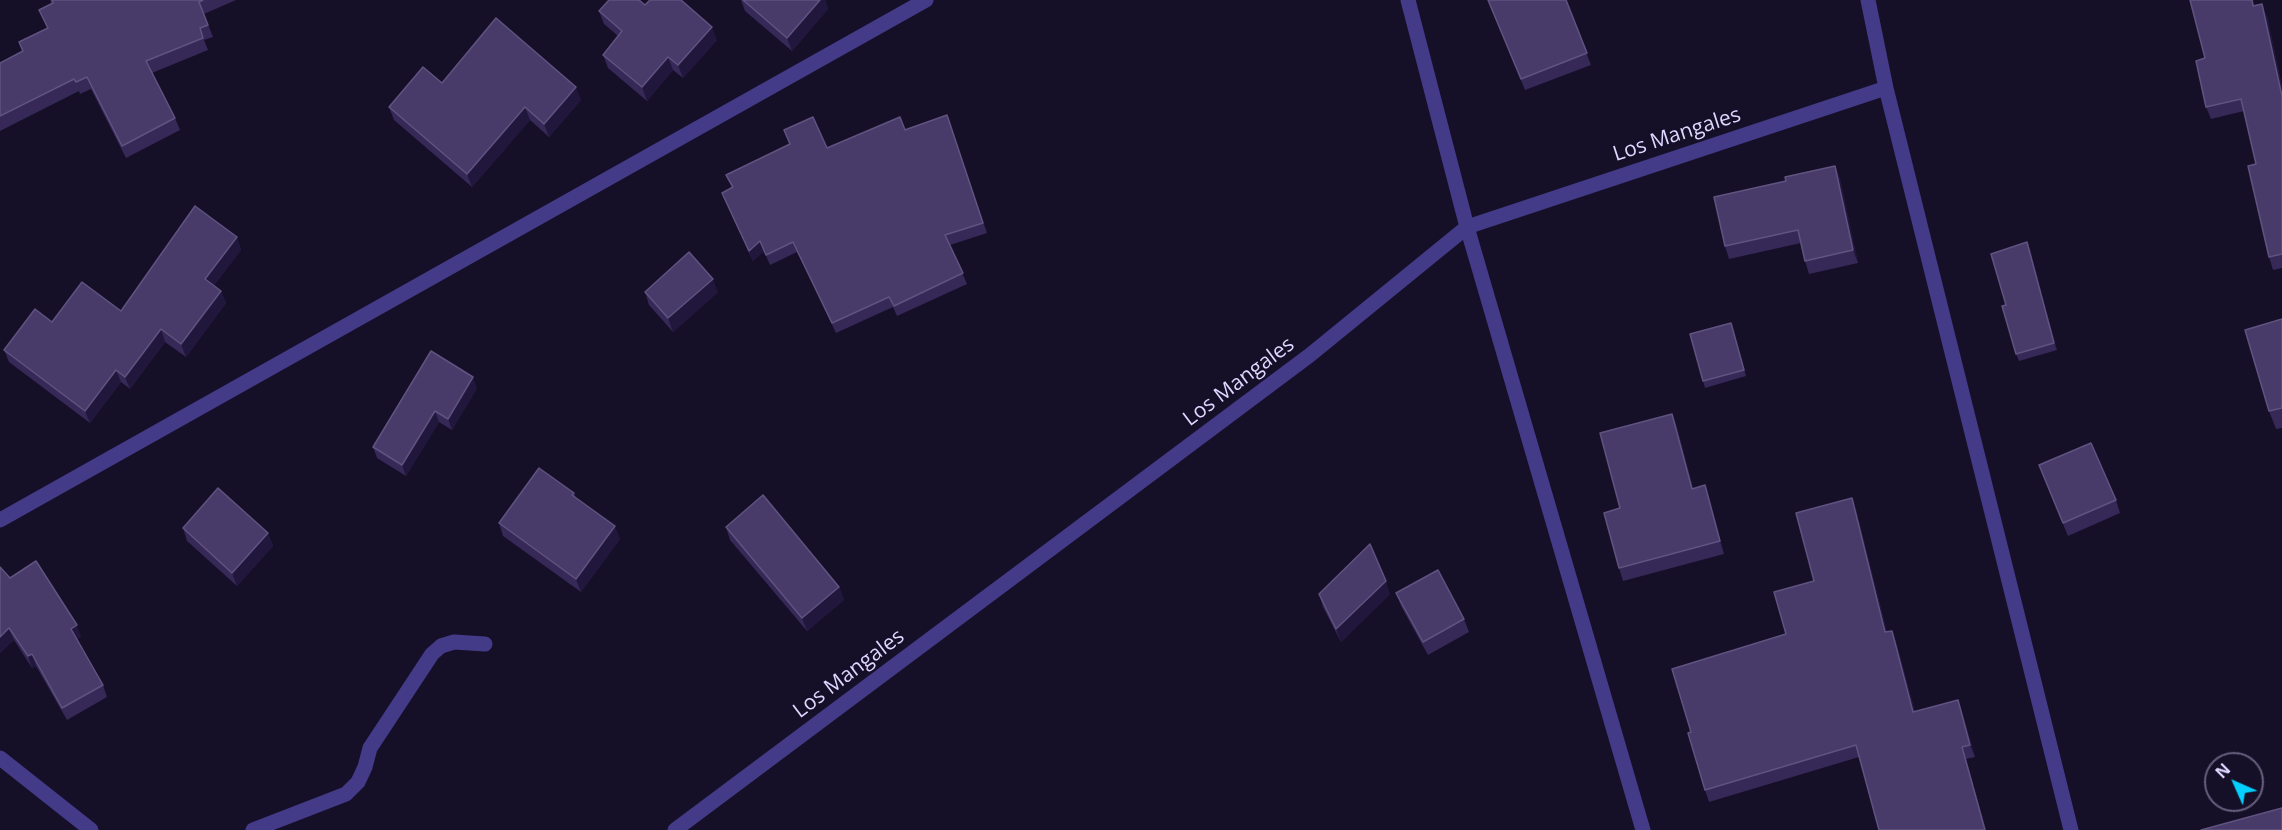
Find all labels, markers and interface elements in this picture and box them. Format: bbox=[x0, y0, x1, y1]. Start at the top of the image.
street label: Los Mangales bbox=[1610, 103, 1744, 167]
street label: Los Mangales bbox=[1178, 332, 1300, 432]
street label: Los Mangales bbox=[788, 624, 910, 724]
north arrow bbox=[2204, 752, 2264, 812]
text: N bbox=[2210, 758, 2235, 783]

